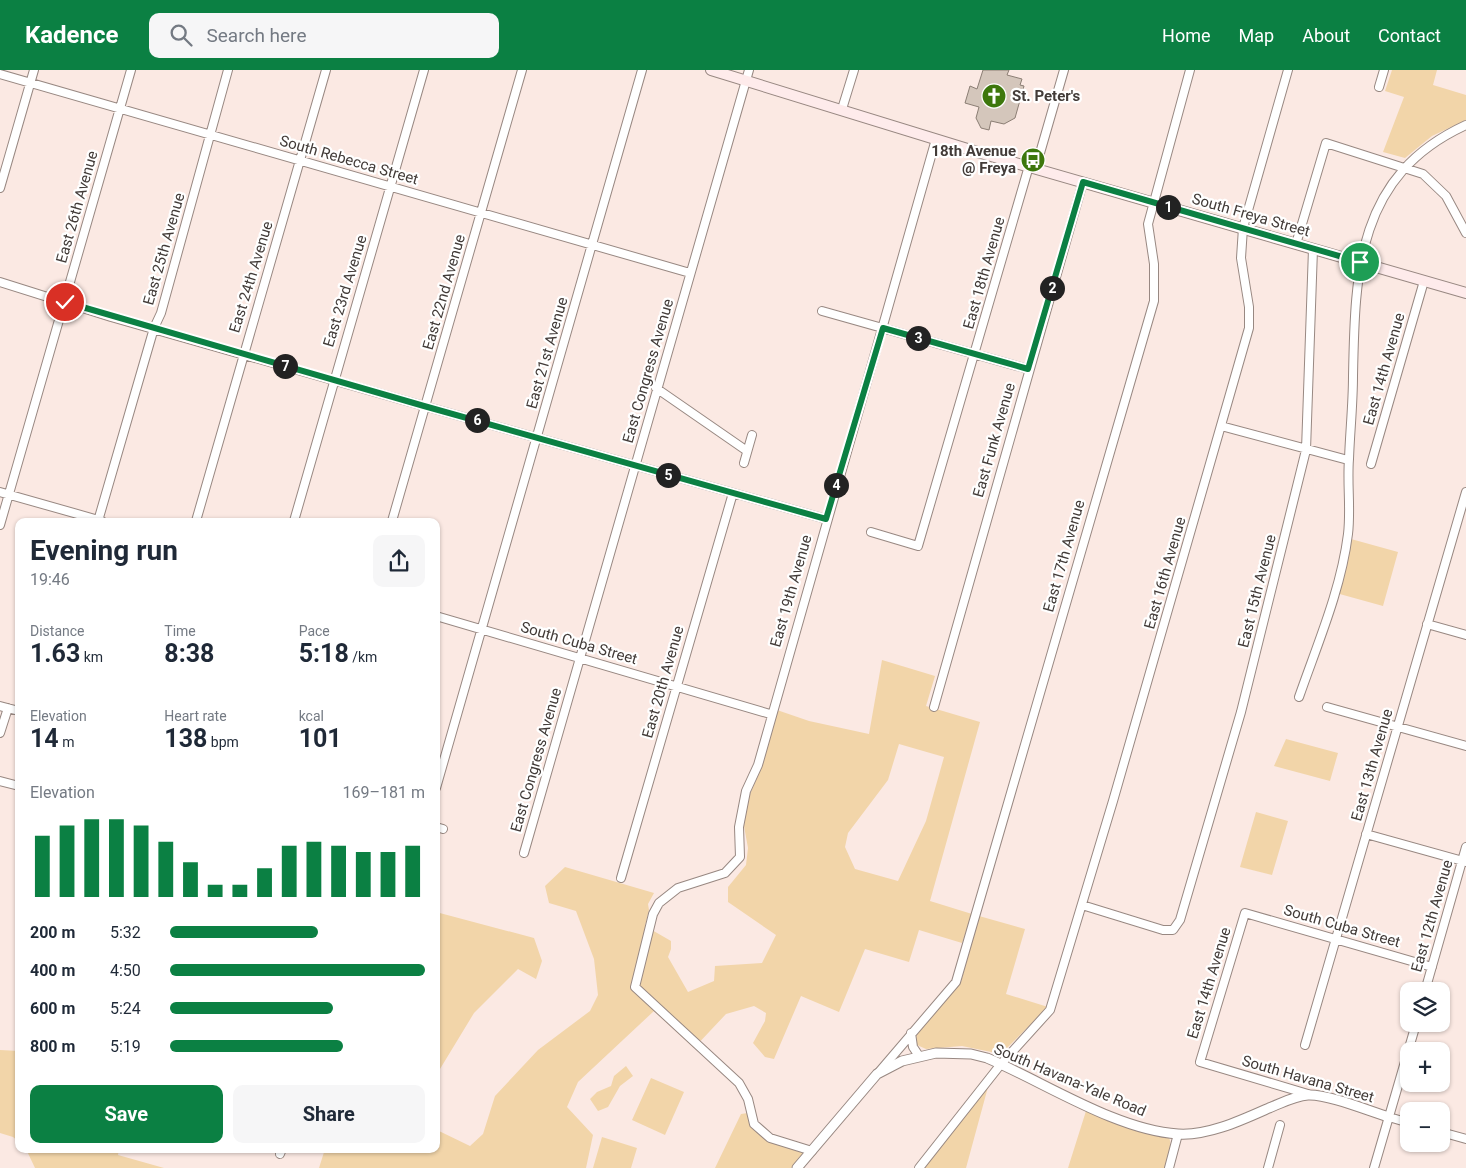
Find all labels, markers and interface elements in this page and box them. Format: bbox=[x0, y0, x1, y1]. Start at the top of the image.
search box bbox=[149, 13, 499, 58]
text: Kadence bbox=[25, 21, 119, 49]
icon: search bbox=[167, 21, 195, 49]
text: Search here bbox=[207, 24, 306, 47]
text: Home bbox=[1162, 25, 1211, 46]
text: Map bbox=[1239, 25, 1274, 46]
text: About bbox=[1302, 25, 1350, 46]
text: Contact bbox=[1378, 25, 1441, 46]
church icon: St. Peter's bbox=[981, 83, 1007, 109]
place label: St. Peter's bbox=[1012, 87, 1081, 105]
street label: South Rebecca Street bbox=[278, 132, 420, 188]
place label: 18th Avenue @ Freya bbox=[931, 142, 1016, 177]
bus stop icon: 18th Avenue @ Freya bbox=[1020, 147, 1046, 173]
street label: East 26th Avenue bbox=[52, 149, 102, 265]
street label: South Freya Street bbox=[1190, 190, 1312, 240]
street label: East 25th Avenue bbox=[139, 191, 189, 307]
pin: 1 bbox=[1156, 194, 1180, 220]
text: 1 bbox=[1164, 199, 1173, 215]
street label: East 18th Avenue bbox=[959, 215, 1009, 331]
street label: East 24th Avenue bbox=[225, 219, 277, 335]
street label: East 22nd Avenue bbox=[419, 232, 469, 352]
street label: East 23rd Avenue bbox=[319, 233, 371, 349]
pin bbox=[1339, 241, 1381, 283]
icon: arrive bbox=[1346, 248, 1374, 276]
pin: 2 bbox=[1040, 276, 1064, 300]
text: 2 bbox=[1048, 280, 1057, 296]
pin bbox=[44, 281, 86, 323]
icon: check bbox=[51, 288, 79, 316]
street label: East 21st Avenue bbox=[522, 295, 572, 411]
street label: East Congress Avenue bbox=[619, 297, 677, 445]
street label: East 14th Avenue bbox=[1359, 311, 1409, 427]
pin: 3 bbox=[906, 326, 930, 350]
text: 3 bbox=[914, 330, 923, 346]
pin: 7 bbox=[272, 354, 298, 378]
text: 7 bbox=[281, 358, 290, 374]
street label: East Funk Avenue bbox=[969, 381, 1019, 499]
pin: 6 bbox=[464, 408, 490, 432]
text: 6 bbox=[473, 412, 482, 428]
pin: 5 bbox=[656, 462, 680, 488]
text: 5 bbox=[664, 467, 673, 483]
pin: 4 bbox=[824, 472, 848, 498]
text: 4 bbox=[832, 477, 841, 493]
street label: East 17th Avenue bbox=[1039, 498, 1089, 614]
street label: East 16th Avenue bbox=[1140, 515, 1190, 631]
street label: East 19th Avenue bbox=[766, 533, 816, 649]
street label: East 15th Avenue bbox=[1234, 533, 1280, 649]
text: Evening run bbox=[30, 534, 178, 567]
button: share bbox=[373, 535, 425, 587]
text: 19:46 bbox=[30, 570, 70, 589]
street label: South Cuba Street bbox=[519, 618, 639, 668]
text: Distance bbox=[30, 623, 85, 639]
text: Time bbox=[164, 623, 196, 639]
text: Pace bbox=[299, 623, 330, 639]
street label: East 20th Avenue bbox=[638, 624, 688, 740]
text: 1.63 bbox=[30, 639, 80, 668]
text: 8:38 bbox=[164, 639, 214, 668]
text: 5:18 bbox=[299, 639, 349, 668]
text: km bbox=[80, 649, 103, 665]
text: /km bbox=[349, 649, 377, 665]
street label: East Congress Avenue bbox=[507, 686, 565, 834]
street label: East 13th Avenue bbox=[1347, 707, 1397, 823]
text: Elevation bbox=[30, 708, 87, 724]
text: Heart rate bbox=[164, 708, 227, 724]
text: kcal bbox=[299, 708, 324, 724]
text: 14 bbox=[30, 724, 59, 753]
text: 138 bbox=[164, 724, 207, 753]
text: 101 bbox=[299, 724, 342, 753]
text: m bbox=[59, 734, 74, 750]
text: bpm bbox=[207, 734, 239, 750]
text: Elevation bbox=[30, 783, 95, 802]
text: 169–181 m bbox=[343, 783, 425, 802]
street label: East 12th Avenue bbox=[1407, 858, 1457, 974]
street label: South Cuba Street bbox=[1282, 901, 1402, 951]
text: 200 m bbox=[30, 923, 75, 942]
text: 5:32 bbox=[110, 923, 141, 942]
street label: East 14th Avenue bbox=[1183, 925, 1235, 1041]
text: 400 m bbox=[30, 961, 75, 980]
text: 4:50 bbox=[110, 961, 141, 980]
map controls bbox=[1400, 982, 1450, 1152]
button: layers bbox=[1400, 982, 1450, 1032]
text: 600 m bbox=[30, 999, 75, 1018]
text: 5:24 bbox=[110, 999, 141, 1018]
text: 800 m bbox=[30, 1037, 75, 1056]
text: 5:19 bbox=[110, 1037, 141, 1056]
street label: South Havana-Yale Road bbox=[991, 1040, 1149, 1120]
button: + bbox=[1400, 1042, 1450, 1092]
street label: South Havana Street bbox=[1240, 1052, 1376, 1106]
button: Save bbox=[30, 1085, 223, 1143]
button: Share bbox=[233, 1085, 425, 1143]
button: − bbox=[1400, 1102, 1450, 1152]

